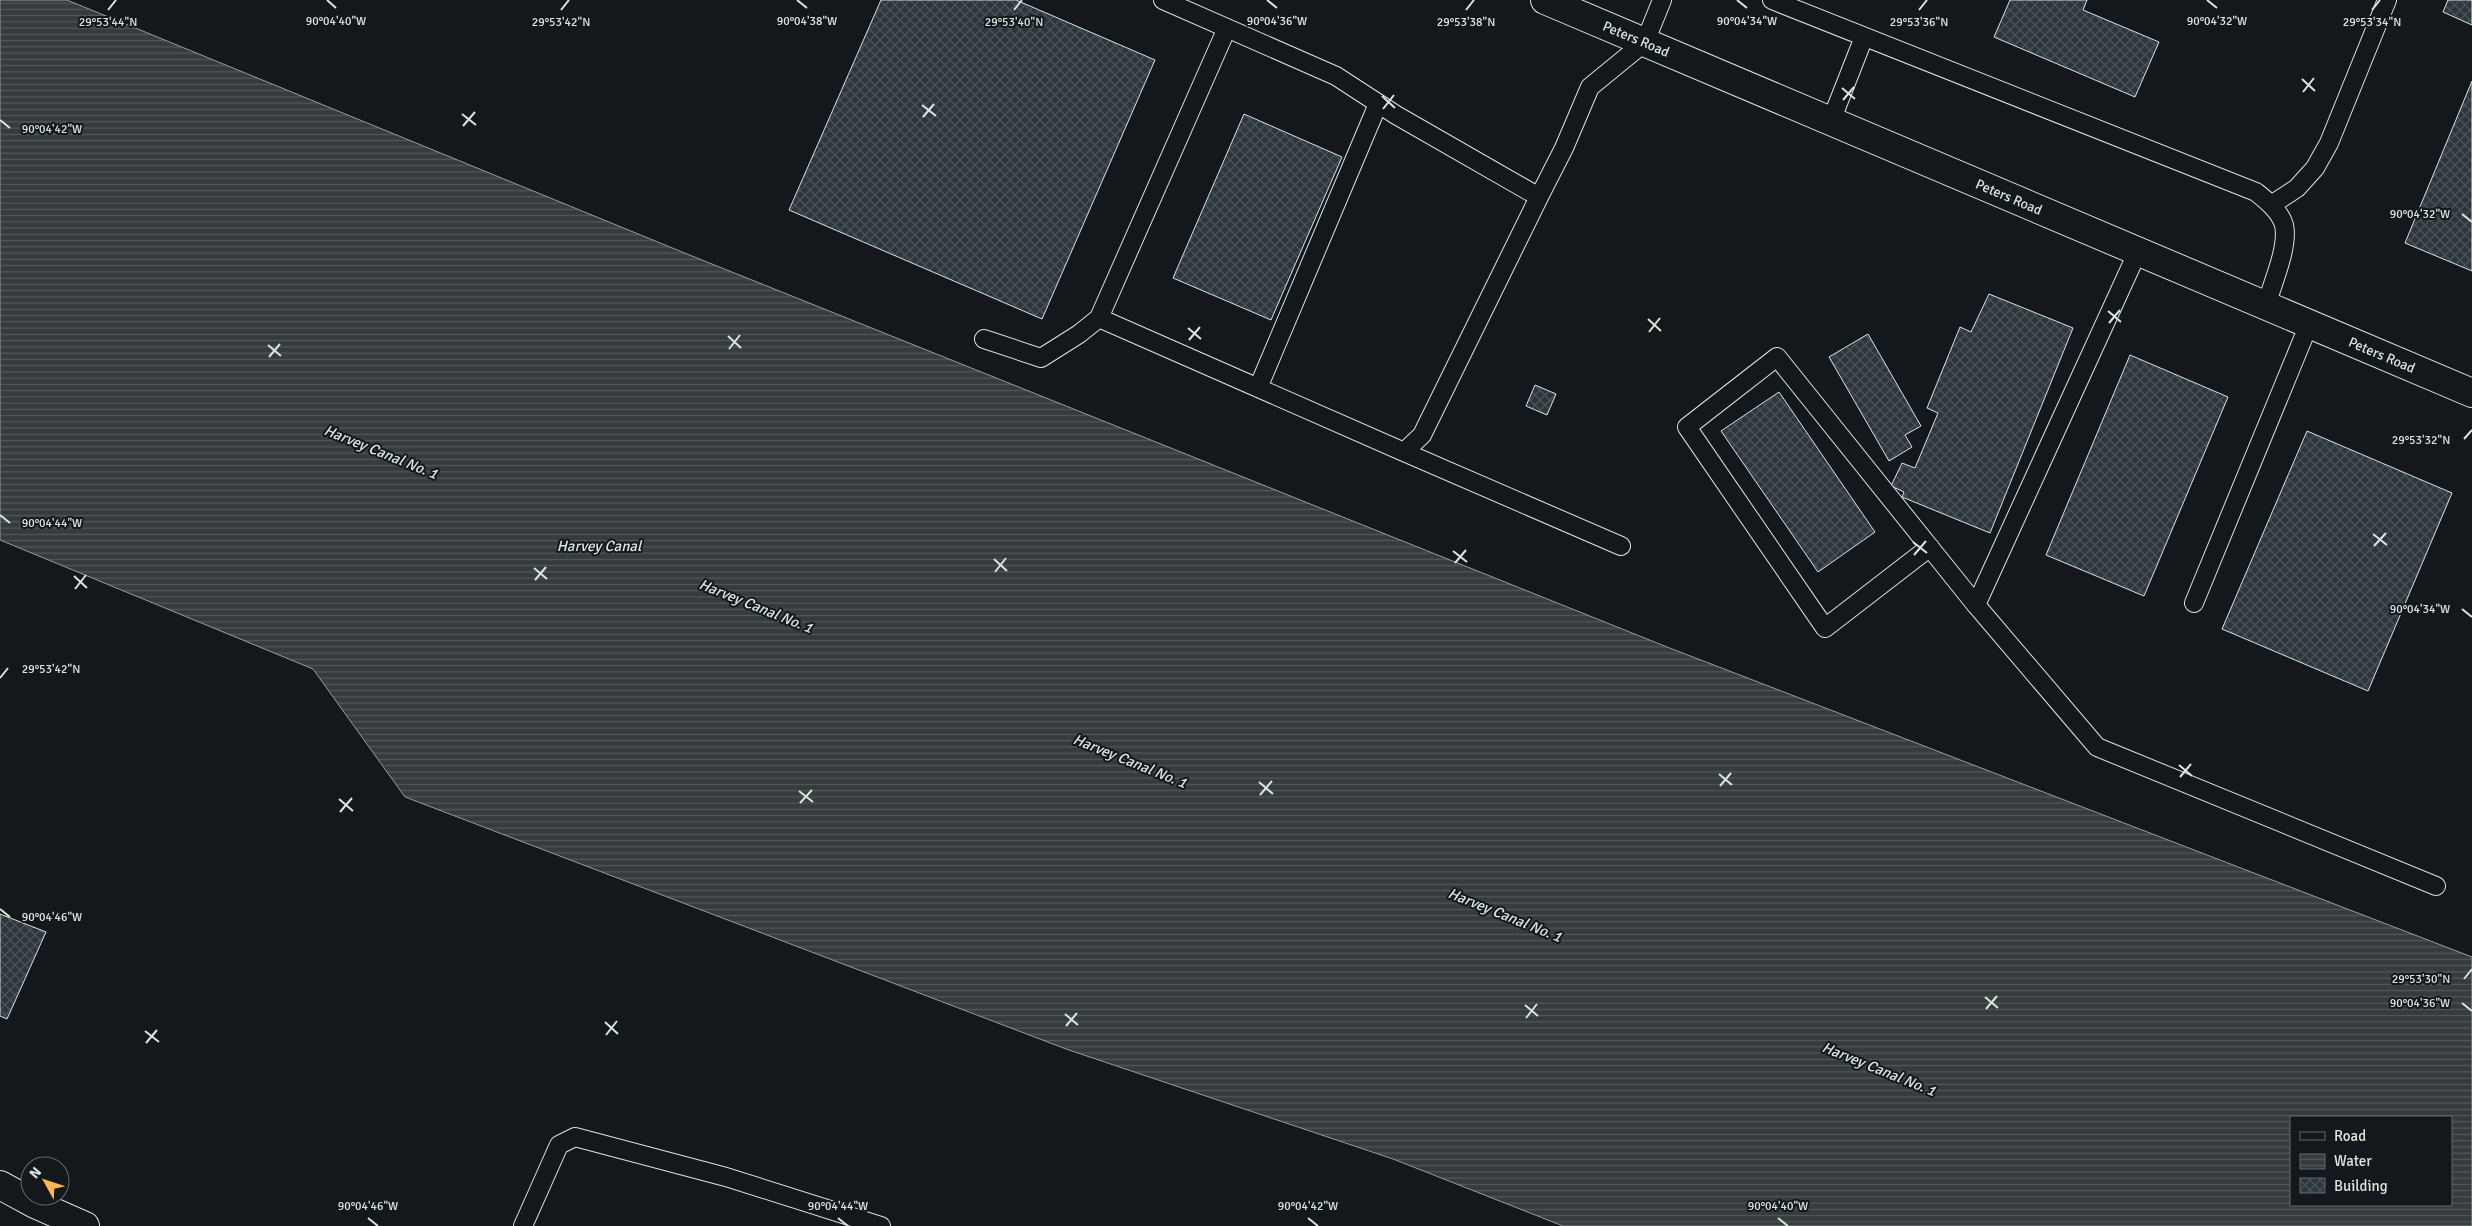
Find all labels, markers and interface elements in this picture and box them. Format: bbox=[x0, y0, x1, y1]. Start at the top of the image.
text: 90°04'40"W bbox=[306, 14, 366, 29]
text: 90°04'38"W bbox=[777, 14, 837, 29]
text: 90°04'36"W bbox=[1247, 14, 1307, 29]
text: 90°04'34"W bbox=[1717, 14, 1777, 29]
text: 90°04'32"W bbox=[2187, 14, 2247, 29]
text: 29°53'44"N bbox=[79, 15, 137, 30]
text: 29°53'42"N bbox=[532, 15, 590, 30]
text: 29°53'40"N bbox=[985, 15, 1043, 30]
text: 29°53'38"N bbox=[1437, 15, 1495, 30]
text: 29°53'36"N bbox=[1890, 15, 1948, 30]
text: 29°53'34"N bbox=[2343, 15, 2401, 30]
street label: Peters Road bbox=[1600, 17, 1672, 60]
text: 90°04'42"W bbox=[22, 122, 82, 137]
street label: Peters Road bbox=[1973, 175, 2045, 218]
text: 90°04'32"W bbox=[2390, 207, 2450, 222]
street label: Peters Road bbox=[2346, 333, 2418, 376]
water label: Harvey Canal No. 1 bbox=[321, 421, 441, 483]
text: 29°53'32"N bbox=[2392, 433, 2450, 448]
text: 90°04'44"W bbox=[22, 516, 82, 531]
water label: Harvey Canal bbox=[557, 537, 643, 555]
water label: Harvey Canal No. 1 bbox=[696, 575, 816, 637]
text: 90°04'34"W bbox=[2390, 602, 2450, 617]
text: 29°53'42"N bbox=[22, 662, 80, 677]
water label: Harvey Canal No. 1 bbox=[1070, 730, 1190, 792]
water label: Harvey Canal No. 1 bbox=[1445, 884, 1565, 946]
text: 90°04'46"W bbox=[22, 910, 82, 925]
text: 29°53'30"N bbox=[2392, 972, 2450, 987]
text: 90°04'36"W bbox=[2390, 996, 2450, 1011]
water label: Harvey Canal No. 1 bbox=[1819, 1038, 1939, 1100]
legend bbox=[2290, 1116, 2452, 1206]
text: Road bbox=[2334, 1127, 2366, 1145]
text: Water bbox=[2334, 1152, 2372, 1170]
north arrow bbox=[20, 1156, 70, 1206]
text: N bbox=[26, 1164, 45, 1182]
text: Building bbox=[2334, 1177, 2388, 1195]
text: 90°04'46"W bbox=[338, 1199, 398, 1214]
text: 90°04'44"W bbox=[808, 1199, 868, 1214]
text: 90°04'42"W bbox=[1278, 1199, 1338, 1214]
text: 90°04'40"W bbox=[1748, 1199, 1808, 1214]

